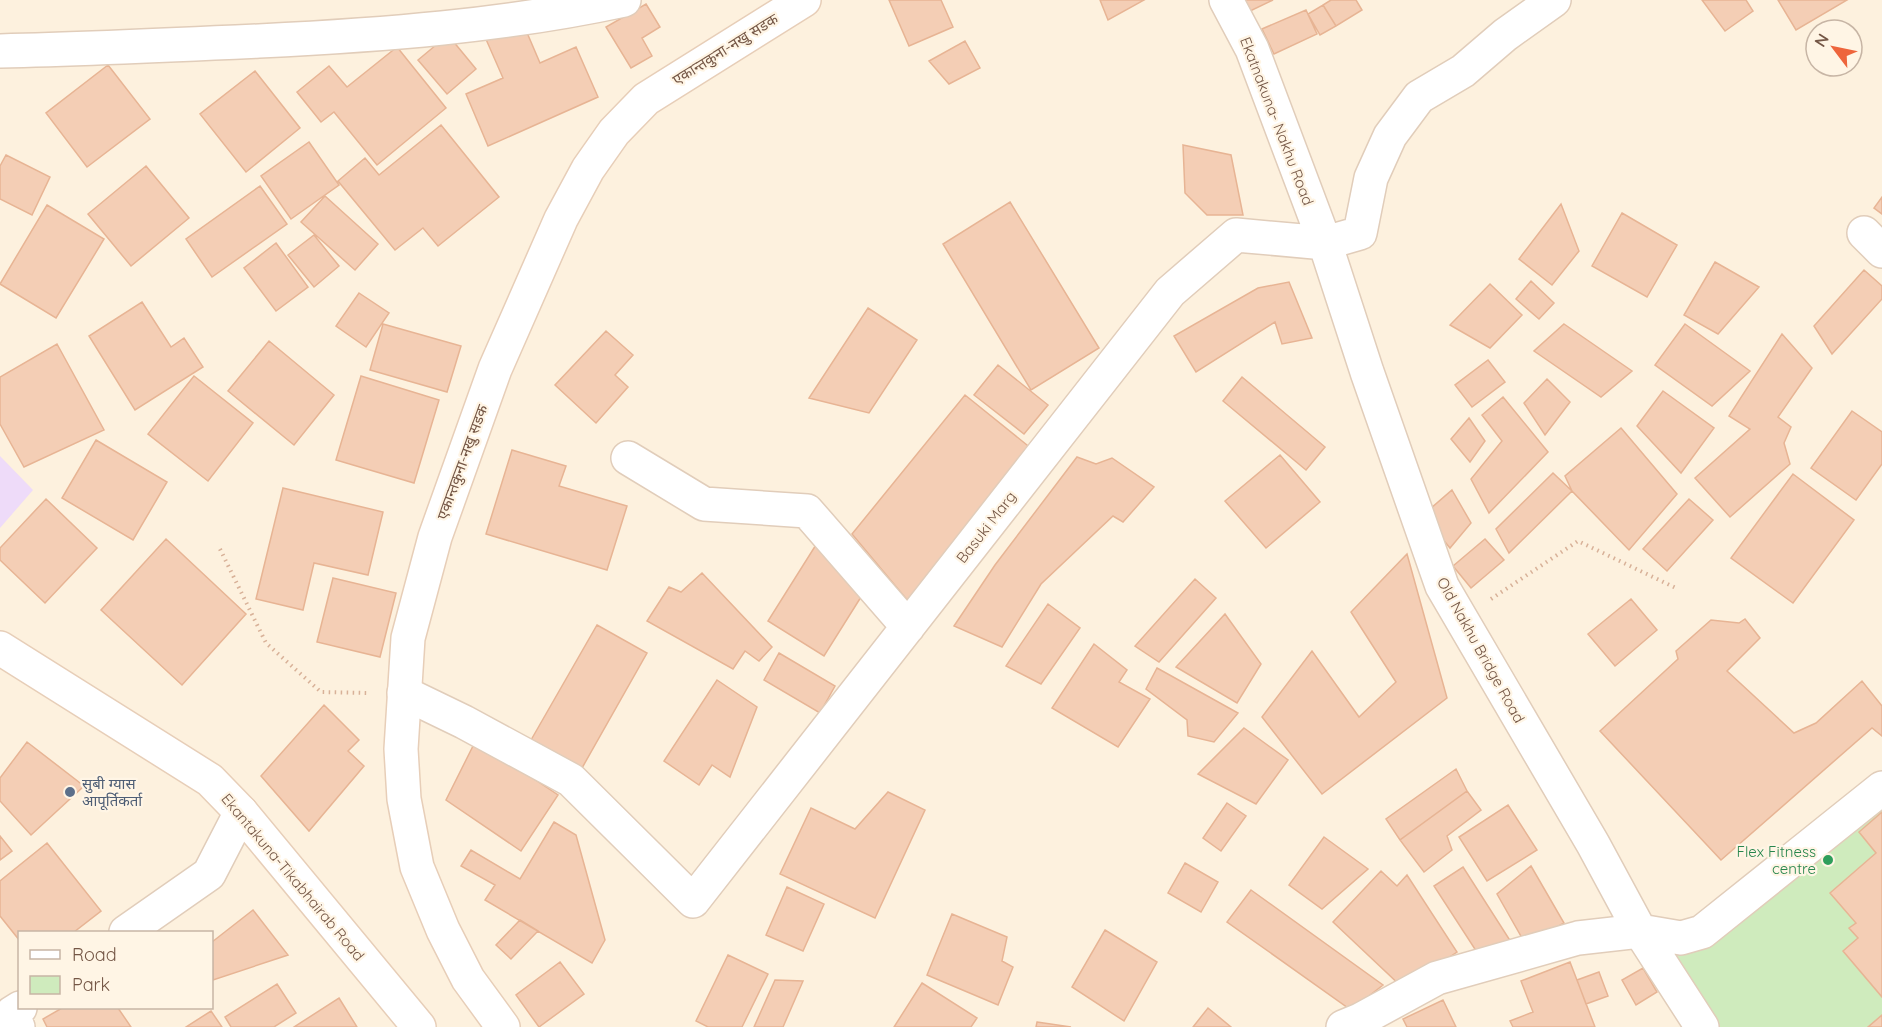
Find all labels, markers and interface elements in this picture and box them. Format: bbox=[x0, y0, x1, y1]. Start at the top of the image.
street label: एकान्तकुना-नखु सडक bbox=[669, 9, 782, 90]
north arrow bbox=[1804, 18, 1864, 78]
text: N bbox=[1810, 30, 1833, 50]
street label: Ekatnakuna- Nakhu Road bbox=[1236, 34, 1318, 208]
street label: एकान्तकुना-नखु सडक bbox=[432, 402, 493, 522]
street label: Basuki Marg bbox=[952, 487, 1020, 567]
street label: Old Nakhu Bridge Road bbox=[1433, 574, 1529, 726]
place label: सुबी ग्यास आपूर्तिकर्ता bbox=[82, 774, 143, 811]
marker: सुबी ग्यास आपूर्तिकर्ता bbox=[63, 785, 77, 799]
street label: Ekantakuna-Tikabhairab Road bbox=[217, 789, 369, 965]
place label: Flex Fitness centre bbox=[1736, 842, 1816, 878]
marker: Flex Fitness centre bbox=[1821, 853, 1835, 867]
legend bbox=[18, 931, 213, 1009]
text: Road bbox=[72, 943, 117, 966]
text: Park bbox=[72, 973, 110, 996]

